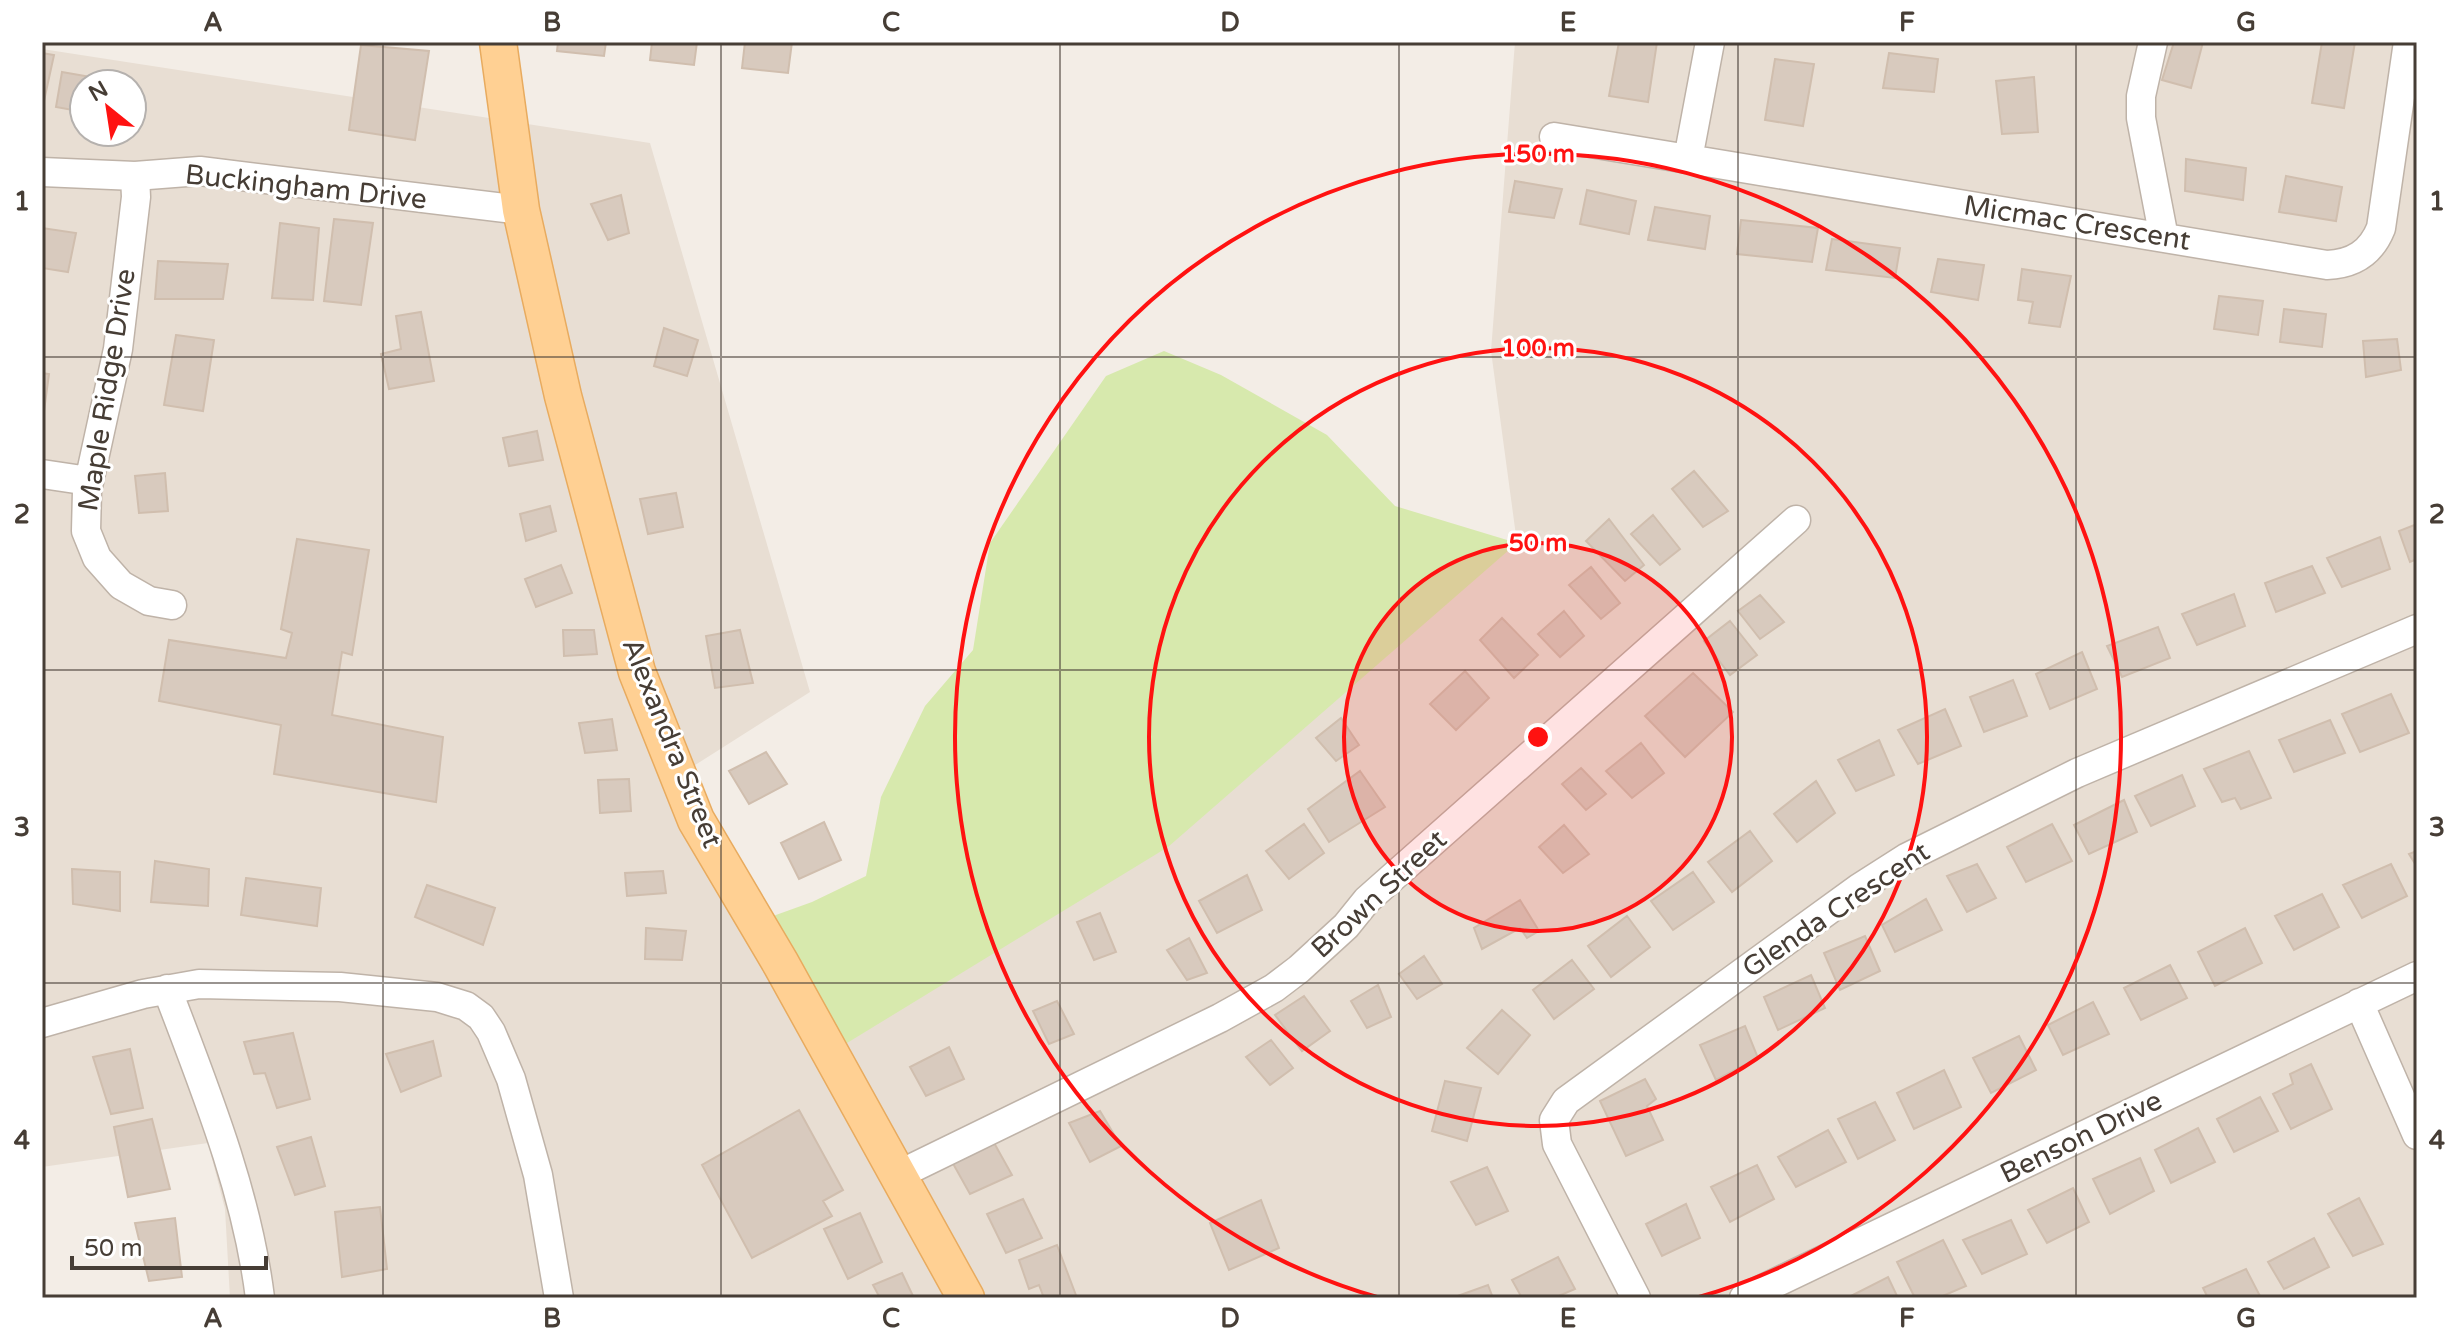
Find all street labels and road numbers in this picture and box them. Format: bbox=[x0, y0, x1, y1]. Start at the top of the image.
street label: Buckingham Drive bbox=[183, 157, 429, 217]
street label: Micmac Crescent bbox=[1961, 188, 2193, 258]
street label: Maple Ridge Drive bbox=[71, 266, 143, 514]
street label: Alexandra Street bbox=[615, 633, 730, 853]
street label: Brown Street bbox=[1304, 822, 1454, 965]
street label: Glenda Crescent bbox=[1736, 835, 1936, 985]
street label: Benson Drive bbox=[1994, 1083, 2168, 1191]

